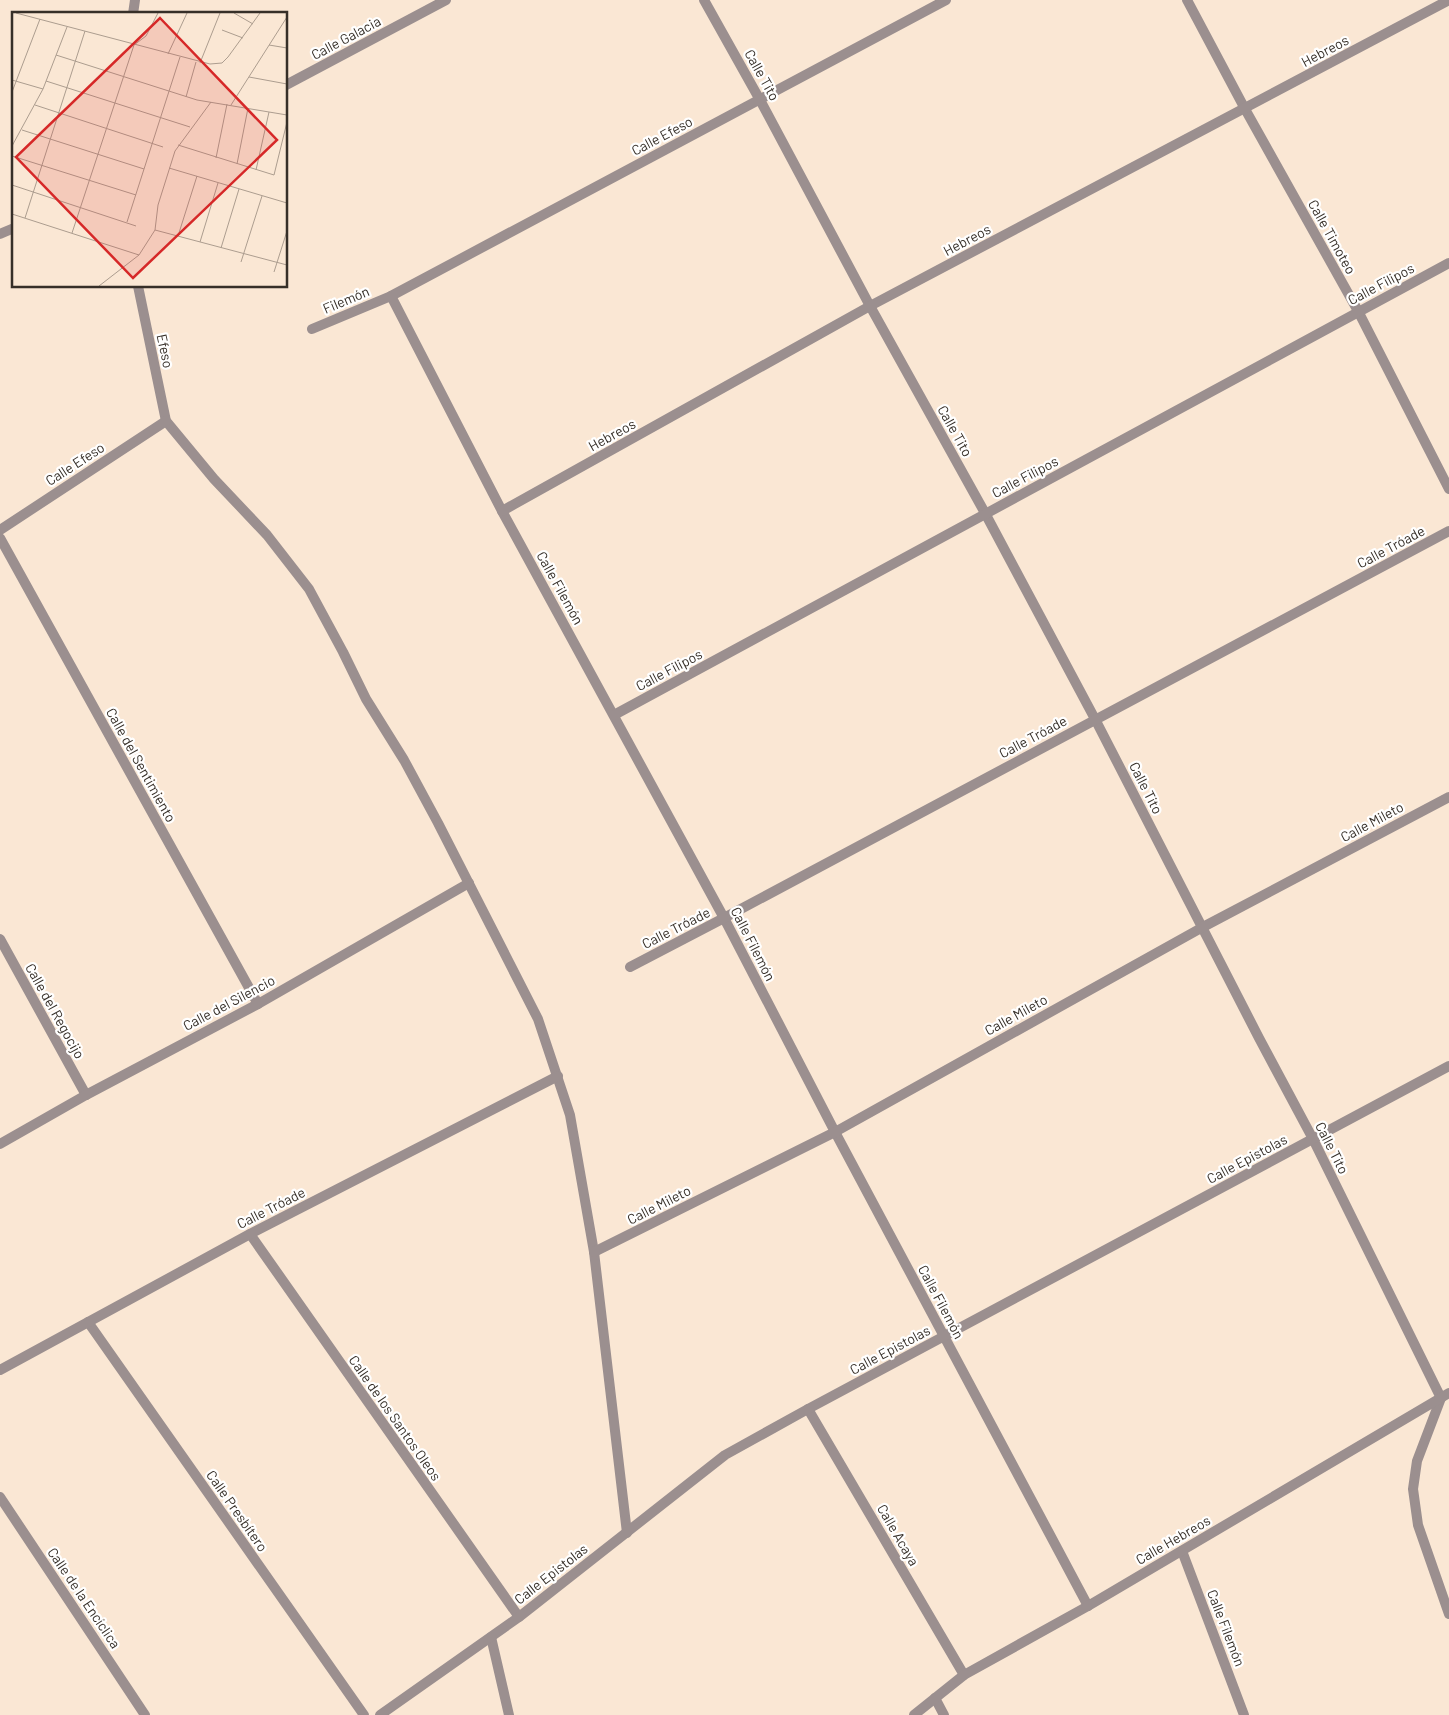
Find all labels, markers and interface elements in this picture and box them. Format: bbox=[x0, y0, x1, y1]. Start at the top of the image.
inset map bbox=[12, 12, 288, 288]
street label: Calle Galacia bbox=[308, 12, 383, 63]
street label: Hebreos bbox=[1298, 31, 1352, 70]
street label: Calle Tito bbox=[741, 46, 783, 103]
street label: Calle Efeso bbox=[628, 112, 695, 159]
street label: Calle Timoteo bbox=[1305, 197, 1360, 277]
street label: Hebreos bbox=[940, 220, 994, 259]
street label: Calle Filipos bbox=[1345, 259, 1417, 308]
street label: Filemón bbox=[320, 282, 372, 317]
street label: Efeso bbox=[154, 332, 177, 370]
street label: Calle Tito bbox=[934, 402, 976, 459]
street label: Hebreos bbox=[585, 415, 638, 454]
street label: Calle Efeso bbox=[42, 438, 107, 489]
street label: Calle Filipos bbox=[989, 452, 1061, 501]
street label: Calle Tróade bbox=[1354, 522, 1428, 572]
street label: Calle Filemón bbox=[533, 548, 588, 627]
street label: Calle Filipos bbox=[633, 645, 705, 694]
street label: Calle del Sentimiento bbox=[103, 705, 180, 825]
street label: Calle Tróade bbox=[996, 712, 1070, 762]
street label: Calle Tito bbox=[1126, 759, 1167, 817]
street label: Calle Mileto bbox=[1337, 798, 1406, 845]
street label: Calle Tróade bbox=[639, 903, 713, 952]
street label: Calle Filemón bbox=[727, 904, 779, 984]
street label: Calle del Regocijo bbox=[22, 960, 89, 1061]
street label: Calle del Silencio bbox=[180, 971, 278, 1034]
street label: Calle Mileto bbox=[981, 990, 1050, 1039]
street label: Calle Tito bbox=[1312, 1119, 1353, 1177]
street label: Calle Epistolas bbox=[1204, 1130, 1290, 1187]
street label: Calle Mileto bbox=[624, 1181, 693, 1228]
street label: Calle Tróade bbox=[234, 1183, 308, 1232]
street label: Calle Filemón bbox=[915, 1262, 968, 1342]
street label: Calle Epistolas bbox=[847, 1321, 933, 1378]
street label: Calle de los Santos Oleos bbox=[346, 1352, 445, 1484]
street label: Calle Presbítero bbox=[203, 1467, 272, 1555]
street label: Calle Acaya bbox=[874, 1501, 923, 1569]
street label: Calle Hebreos bbox=[1132, 1511, 1213, 1568]
street label: Calle Epistolas bbox=[511, 1540, 591, 1608]
street label: Calle de la Encíclica bbox=[44, 1544, 124, 1651]
street label: Calle Filemón bbox=[1204, 1587, 1249, 1669]

